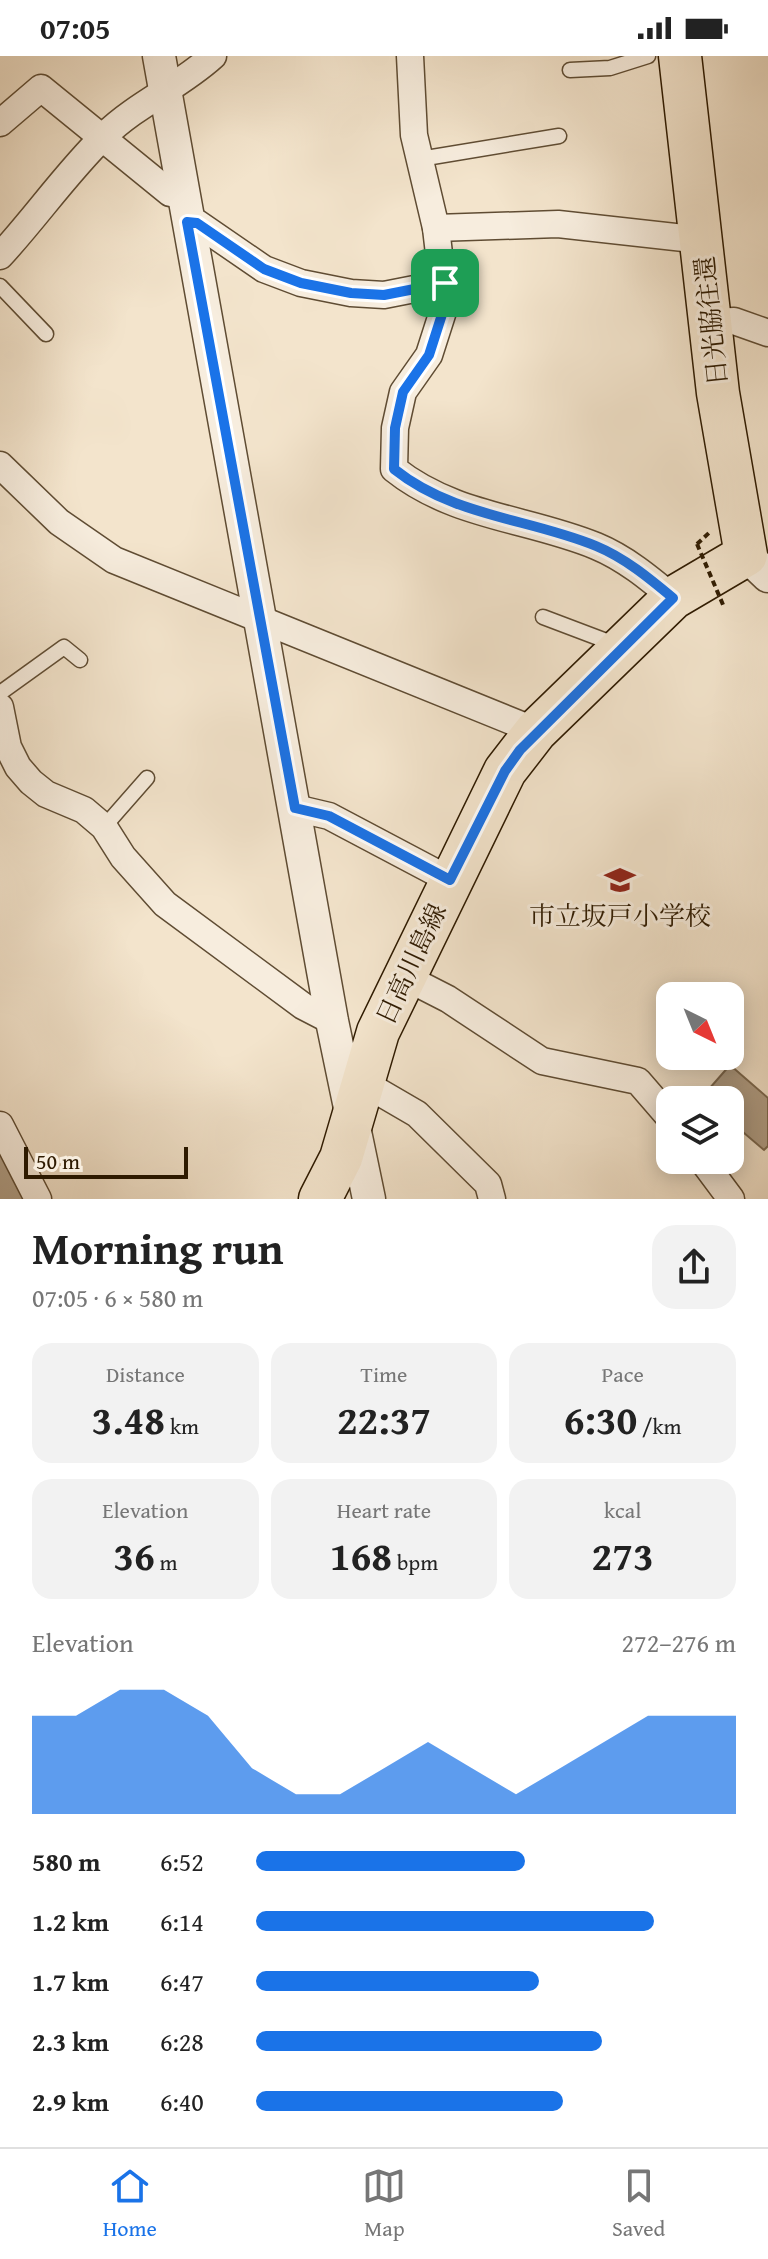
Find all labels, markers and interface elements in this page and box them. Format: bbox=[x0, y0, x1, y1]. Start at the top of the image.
text: 07:05 bbox=[40, 6, 111, 50]
pin bbox=[411, 249, 479, 317]
street label: 日光脇往還 bbox=[684, 254, 737, 388]
icon: arrive bbox=[423, 261, 467, 305]
school or university icon: 市立坂戸小学校 bbox=[603, 863, 637, 897]
place label: 市立坂戸小学校 bbox=[529, 896, 711, 935]
street label: 日高川島線 bbox=[365, 897, 456, 1031]
north arrow bbox=[656, 982, 744, 1070]
map controls bbox=[656, 982, 744, 1174]
button: layers bbox=[656, 1086, 744, 1174]
scale bar bbox=[24, 1143, 188, 1179]
text: 50 m bbox=[36, 1145, 80, 1177]
text: Morning run bbox=[32, 1216, 283, 1280]
button: share bbox=[652, 1225, 736, 1309]
text: 07:05 · 6 × 580 m bbox=[32, 1278, 203, 1317]
text: Distance bbox=[106, 1358, 185, 1390]
text: Time bbox=[361, 1358, 407, 1390]
text: Pace bbox=[602, 1358, 644, 1390]
text: 3.48 bbox=[92, 1390, 165, 1449]
text: 22:37 bbox=[337, 1390, 431, 1449]
text: 6:30 bbox=[564, 1390, 637, 1449]
text: km bbox=[165, 1410, 199, 1442]
text: /km bbox=[637, 1410, 682, 1442]
text: Elevation bbox=[102, 1494, 188, 1526]
text: Heart rate bbox=[337, 1494, 431, 1526]
text: kcal bbox=[604, 1494, 641, 1526]
text: 36 bbox=[113, 1526, 155, 1585]
text: 168 bbox=[330, 1526, 392, 1585]
text: 273 bbox=[592, 1526, 654, 1585]
text: m bbox=[155, 1546, 177, 1578]
text: bpm bbox=[392, 1546, 438, 1578]
text: Elevation bbox=[32, 1623, 134, 1662]
text: 272–276 m bbox=[622, 1623, 736, 1662]
text: 580 m bbox=[32, 1842, 100, 1881]
text: 6:52 bbox=[160, 1842, 204, 1881]
text: 1.2 km bbox=[32, 1902, 109, 1941]
text: 6:14 bbox=[160, 1902, 204, 1941]
text: 1.7 km bbox=[32, 1962, 109, 2001]
text: 6:47 bbox=[160, 1962, 204, 2001]
text: 2.3 km bbox=[32, 2022, 109, 2061]
text: 6:28 bbox=[160, 2022, 204, 2061]
text: 2.9 km bbox=[32, 2082, 109, 2121]
text: 6:40 bbox=[160, 2082, 204, 2121]
tab: Home bbox=[103, 2164, 157, 2244]
tab: Map bbox=[362, 2164, 406, 2244]
tab: Saved bbox=[612, 2164, 665, 2244]

